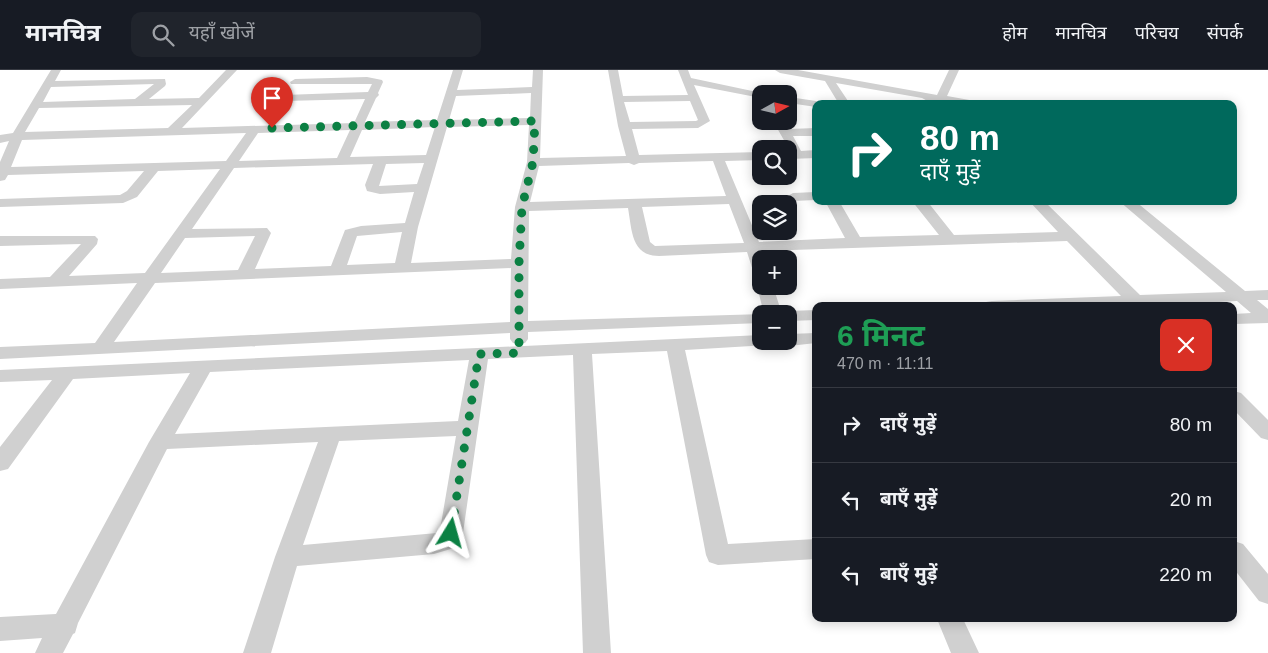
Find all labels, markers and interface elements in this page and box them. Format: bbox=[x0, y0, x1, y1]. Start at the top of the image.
search box bbox=[131, 12, 481, 57]
text: मानचित्र bbox=[25, 19, 101, 46]
icon: search bbox=[149, 21, 177, 49]
text: यहाँ खोजें bbox=[189, 22, 255, 43]
text: होम bbox=[1002, 23, 1027, 43]
text: मानचित्र bbox=[1055, 23, 1107, 43]
text: परिचय bbox=[1135, 23, 1179, 43]
text: संपर्क bbox=[1207, 23, 1243, 43]
pin bbox=[251, 77, 293, 128]
icon: arrive bbox=[258, 84, 286, 112]
north arrow bbox=[752, 85, 798, 130]
map controls bbox=[752, 85, 797, 350]
text: 80 m bbox=[920, 118, 1000, 157]
icon: right bbox=[837, 120, 902, 185]
button: search bbox=[752, 140, 797, 185]
text: दाएँ मुड़ें bbox=[920, 159, 981, 184]
button: layers bbox=[752, 195, 797, 240]
button: + bbox=[752, 250, 797, 295]
button: − bbox=[752, 305, 797, 350]
text: 6 मिनट bbox=[837, 319, 925, 352]
button: close bbox=[1160, 319, 1212, 371]
text: 470 m · 11:11 bbox=[837, 355, 933, 372]
icon: right bbox=[837, 411, 865, 439]
text: दाएँ मुड़ें bbox=[880, 413, 936, 434]
text: 80 m bbox=[1170, 414, 1212, 435]
icon: left bbox=[837, 486, 865, 514]
text: बाएँ मुड़ें bbox=[880, 488, 937, 509]
text: 20 m bbox=[1170, 489, 1212, 510]
position arrow bbox=[424, 506, 476, 558]
icon: left bbox=[837, 561, 865, 589]
text: बाएँ मुड़ें bbox=[880, 563, 937, 584]
text: 220 m bbox=[1159, 564, 1212, 585]

